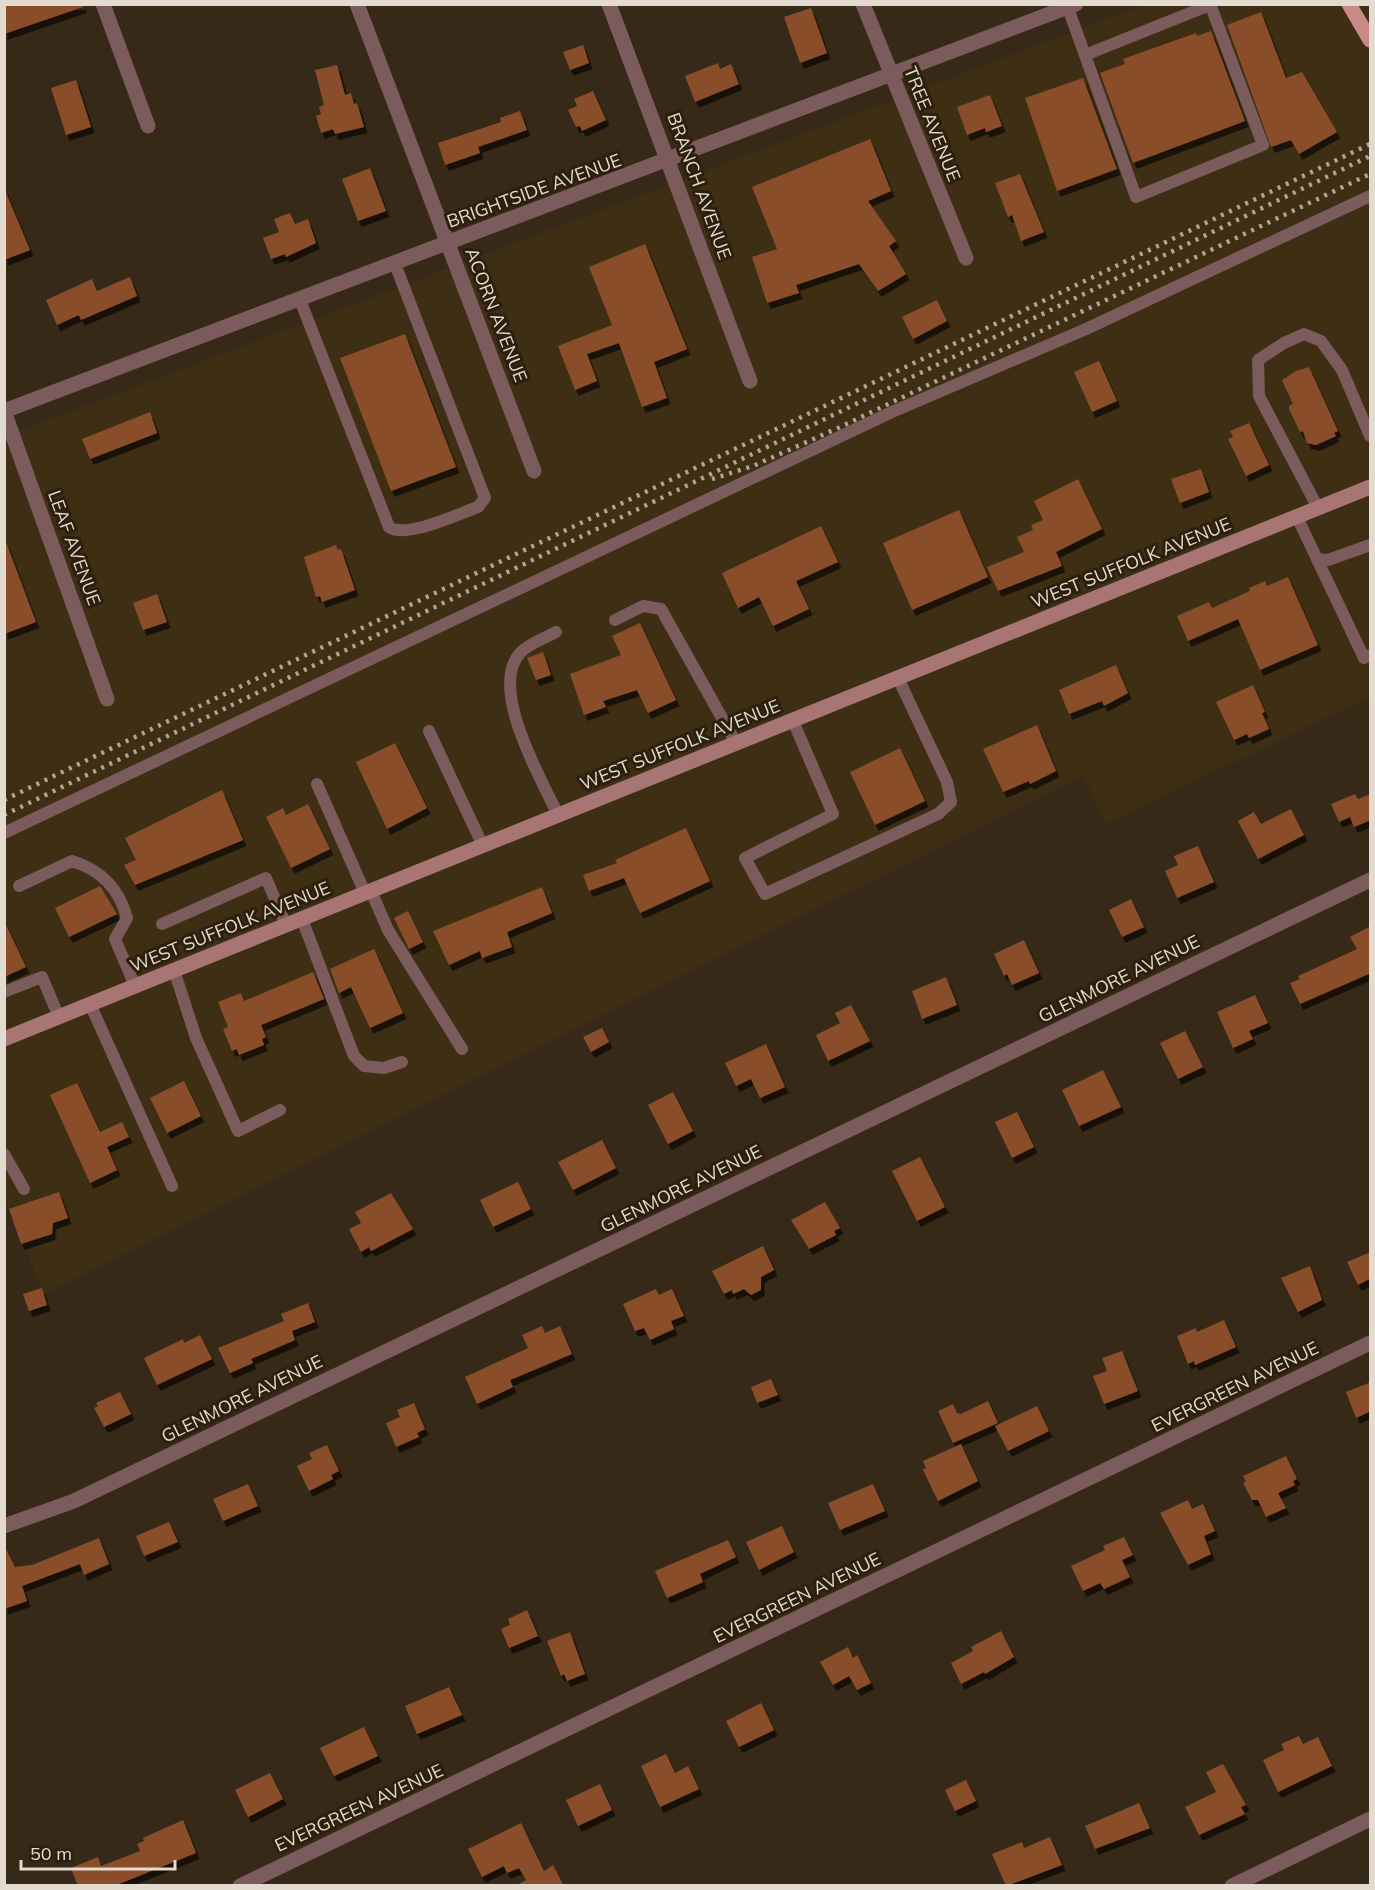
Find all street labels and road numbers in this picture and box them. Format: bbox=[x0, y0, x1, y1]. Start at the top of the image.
street label: TREE AVENUE bbox=[899, 63, 966, 185]
street label: BRANCH AVENUE bbox=[662, 109, 737, 262]
street label: BRIGHTSIDE AVENUE bbox=[443, 148, 624, 233]
street label: ACORN AVENUE bbox=[460, 244, 533, 385]
street label: LEAF AVENUE bbox=[43, 487, 106, 608]
street label: WEST SUFFOLK AVENUE bbox=[1027, 512, 1234, 613]
street label: WEST SUFFOLK AVENUE bbox=[576, 694, 783, 795]
street label: WEST SUFFOLK AVENUE bbox=[126, 876, 333, 977]
street label: GLENMORE AVENUE bbox=[1034, 929, 1203, 1028]
street label: GLENMORE AVENUE bbox=[596, 1139, 765, 1238]
street label: EVERGREEN AVENUE bbox=[1147, 1336, 1322, 1437]
street label: GLENMORE AVENUE bbox=[157, 1349, 326, 1448]
street label: EVERGREEN AVENUE bbox=[709, 1547, 884, 1648]
street label: EVERGREEN AVENUE bbox=[271, 1758, 447, 1857]

